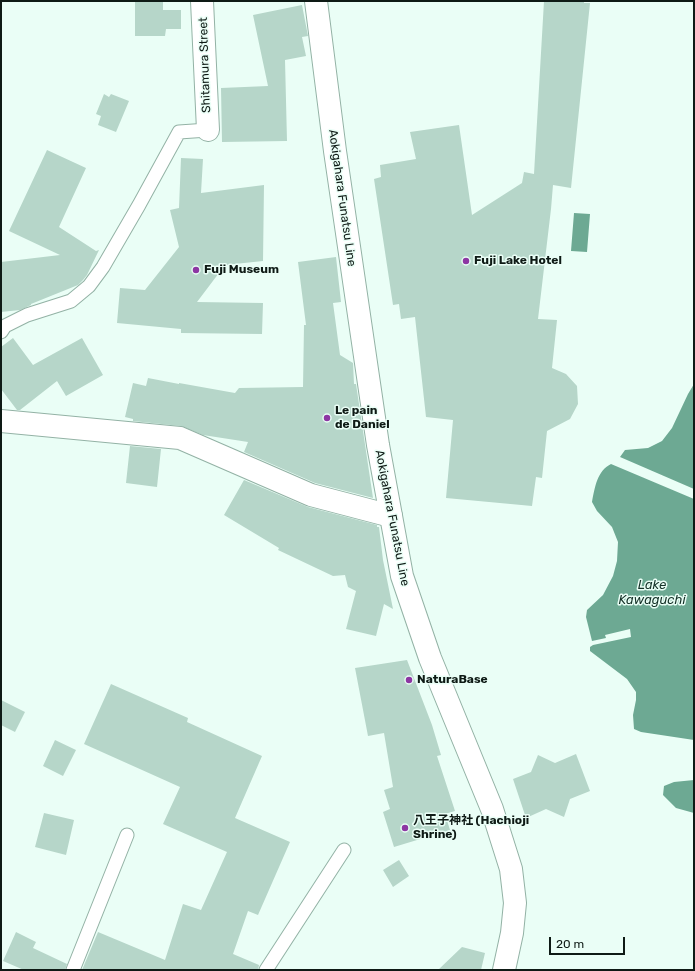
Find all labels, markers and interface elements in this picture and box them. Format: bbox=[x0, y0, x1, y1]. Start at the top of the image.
street label: Shitamura Street bbox=[196, 17, 214, 113]
street label: Aokigahara Funatsu Line bbox=[325, 129, 359, 267]
place label: Fuji Lake Hotel bbox=[474, 254, 562, 268]
marker: Fuji Lake Hotel bbox=[461, 256, 471, 266]
place label: Fuji Museum bbox=[204, 263, 279, 277]
marker: Fuji Museum bbox=[191, 265, 201, 275]
place label: Le pain de Daniel bbox=[335, 404, 390, 432]
marker: Le pain de Daniel bbox=[322, 413, 332, 423]
street label: Aokigahara Funatsu Line bbox=[372, 449, 412, 587]
water label: Lake Kawaguchi bbox=[618, 577, 686, 608]
place label: NaturaBase bbox=[417, 673, 488, 687]
marker: NaturaBase bbox=[404, 675, 414, 685]
place label: 八王子神社 (Hachioji Shrine) bbox=[413, 814, 529, 842]
marker: 八王子神社 (Hachioji Shrine) bbox=[400, 823, 410, 833]
scale bar bbox=[551, 929, 627, 955]
text: 20 m bbox=[556, 937, 584, 951]

